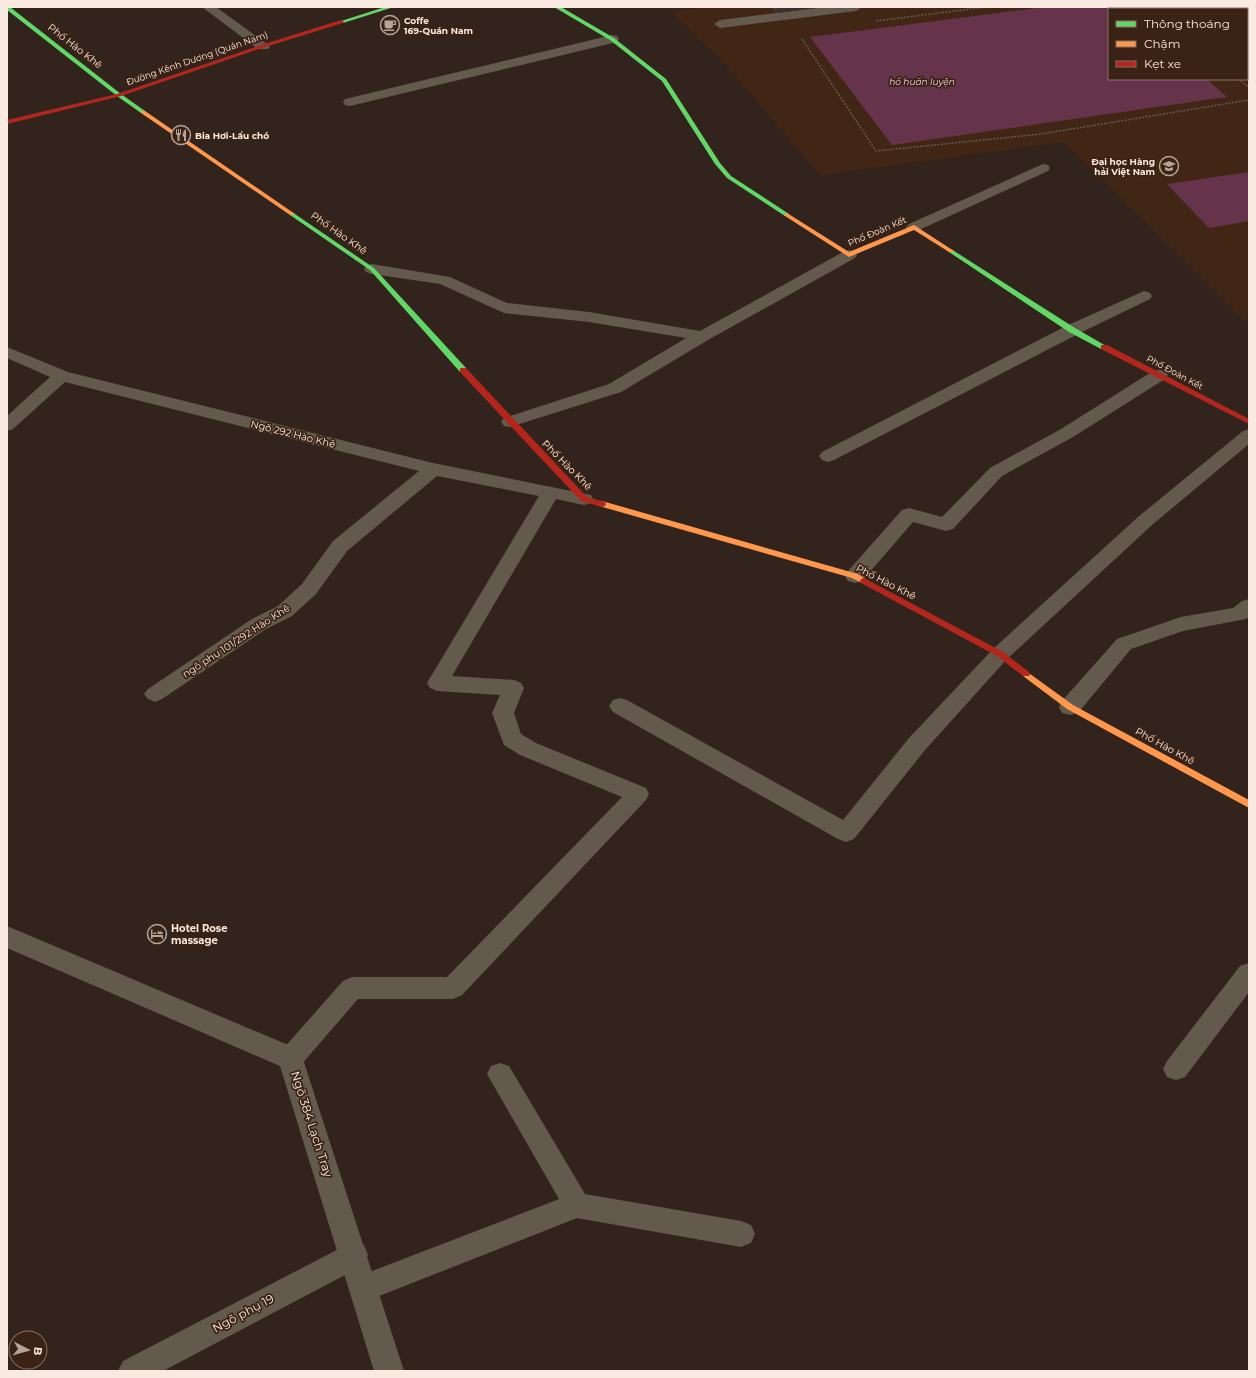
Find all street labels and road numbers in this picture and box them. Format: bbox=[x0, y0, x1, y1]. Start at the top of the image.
street label: Phố Hào Khê bbox=[45, 21, 105, 71]
street label: Đường Kênh Dương (Quán Nam) bbox=[125, 29, 269, 87]
street label: Phố Hào Khê bbox=[308, 209, 370, 257]
street label: Phố Đoàn Kết bbox=[846, 214, 908, 248]
street label: Phố Đoàn Kết bbox=[1145, 352, 1206, 392]
street label: Ngõ 292 Hào Khê bbox=[249, 417, 337, 451]
street label: Phố Hào Khê bbox=[539, 437, 595, 493]
street label: Phố Hào Khê bbox=[854, 561, 918, 603]
street label: ngõ phụ 101/292 Hào Khê bbox=[180, 601, 292, 681]
street label: Phố Hào Khê bbox=[1133, 724, 1197, 768]
street label: Ngõ 384 Lạch Tray bbox=[288, 1069, 336, 1179]
street label: Ngõ phụ 19 bbox=[210, 1290, 276, 1336]

